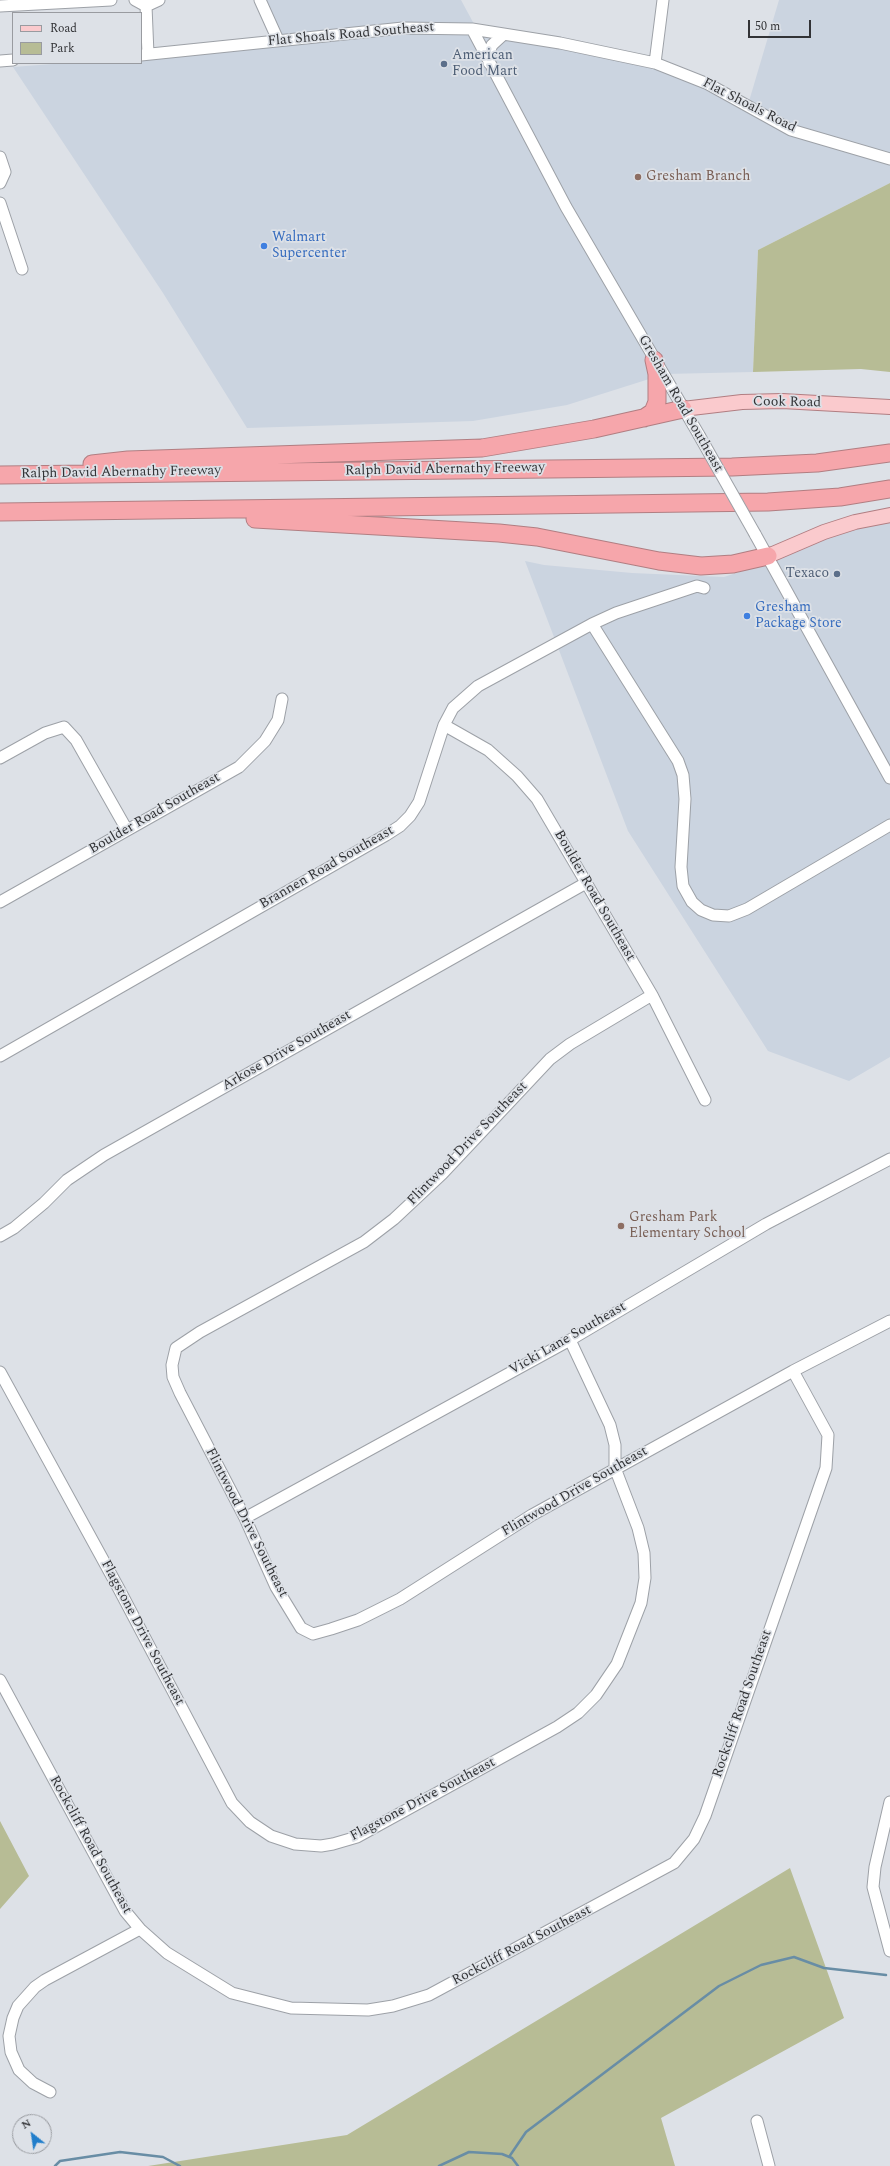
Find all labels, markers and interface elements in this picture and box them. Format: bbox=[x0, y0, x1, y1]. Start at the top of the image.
legend bbox=[12, 12, 142, 64]
scale bar bbox=[750, 12, 813, 38]
text: 50 m bbox=[755, 17, 780, 36]
text: Road bbox=[50, 19, 77, 38]
street label: Flat Shoals Road Southeast bbox=[267, 19, 435, 51]
text: Park bbox=[50, 39, 75, 58]
place label: American Food Mart bbox=[452, 48, 518, 80]
marker: American Food Mart bbox=[439, 59, 449, 69]
street label: Flat Shoals Road bbox=[699, 75, 799, 137]
place label: Gresham Branch bbox=[646, 169, 750, 185]
marker: Gresham Branch bbox=[633, 172, 643, 182]
place label: Walmart Supercenter bbox=[272, 230, 347, 262]
marker: Walmart Supercenter bbox=[259, 241, 269, 251]
street label: Gresham Road Southeast bbox=[634, 332, 726, 476]
street label: Cook Road bbox=[753, 394, 821, 412]
street label: Ralph David Abernathy Freeway bbox=[345, 460, 545, 480]
street label: Ralph David Abernathy Freeway bbox=[21, 463, 221, 483]
place label: Texaco bbox=[786, 566, 829, 582]
marker: Texaco bbox=[832, 569, 842, 579]
place label: Gresham Package Store bbox=[755, 600, 842, 632]
marker: Gresham Package Store bbox=[742, 611, 752, 621]
street label: Boulder Road Southeast bbox=[87, 770, 223, 858]
street label: Brannen Road Southeast bbox=[257, 823, 397, 913]
street label: Boulder Road Southeast bbox=[550, 828, 638, 964]
street label: Arkose Drive Southeast bbox=[220, 1007, 354, 1095]
street label: Flintwood Drive Southeast bbox=[404, 1079, 532, 1209]
place label: Gresham Park Elementary School bbox=[629, 1210, 745, 1242]
marker: Gresham Park Elementary School bbox=[616, 1221, 626, 1231]
street label: Vicki Lane Southeast bbox=[507, 1299, 629, 1379]
street label: Flintwood Drive Southeast bbox=[499, 1443, 651, 1541]
street label: Flintwood Drive Southeast bbox=[201, 1445, 291, 1601]
street label: Flagstone Drive Southeast bbox=[97, 1557, 187, 1709]
street label: Rockcliff Road Southeast bbox=[710, 1628, 776, 1780]
street label: Flagstone Drive Southeast bbox=[347, 1755, 499, 1845]
street label: Rockcliff Road Southeast bbox=[45, 1773, 135, 1917]
street label: Rockcliff Road Southeast bbox=[450, 1902, 594, 1990]
north arrow bbox=[12, 2114, 52, 2154]
text: N bbox=[18, 2114, 34, 2134]

